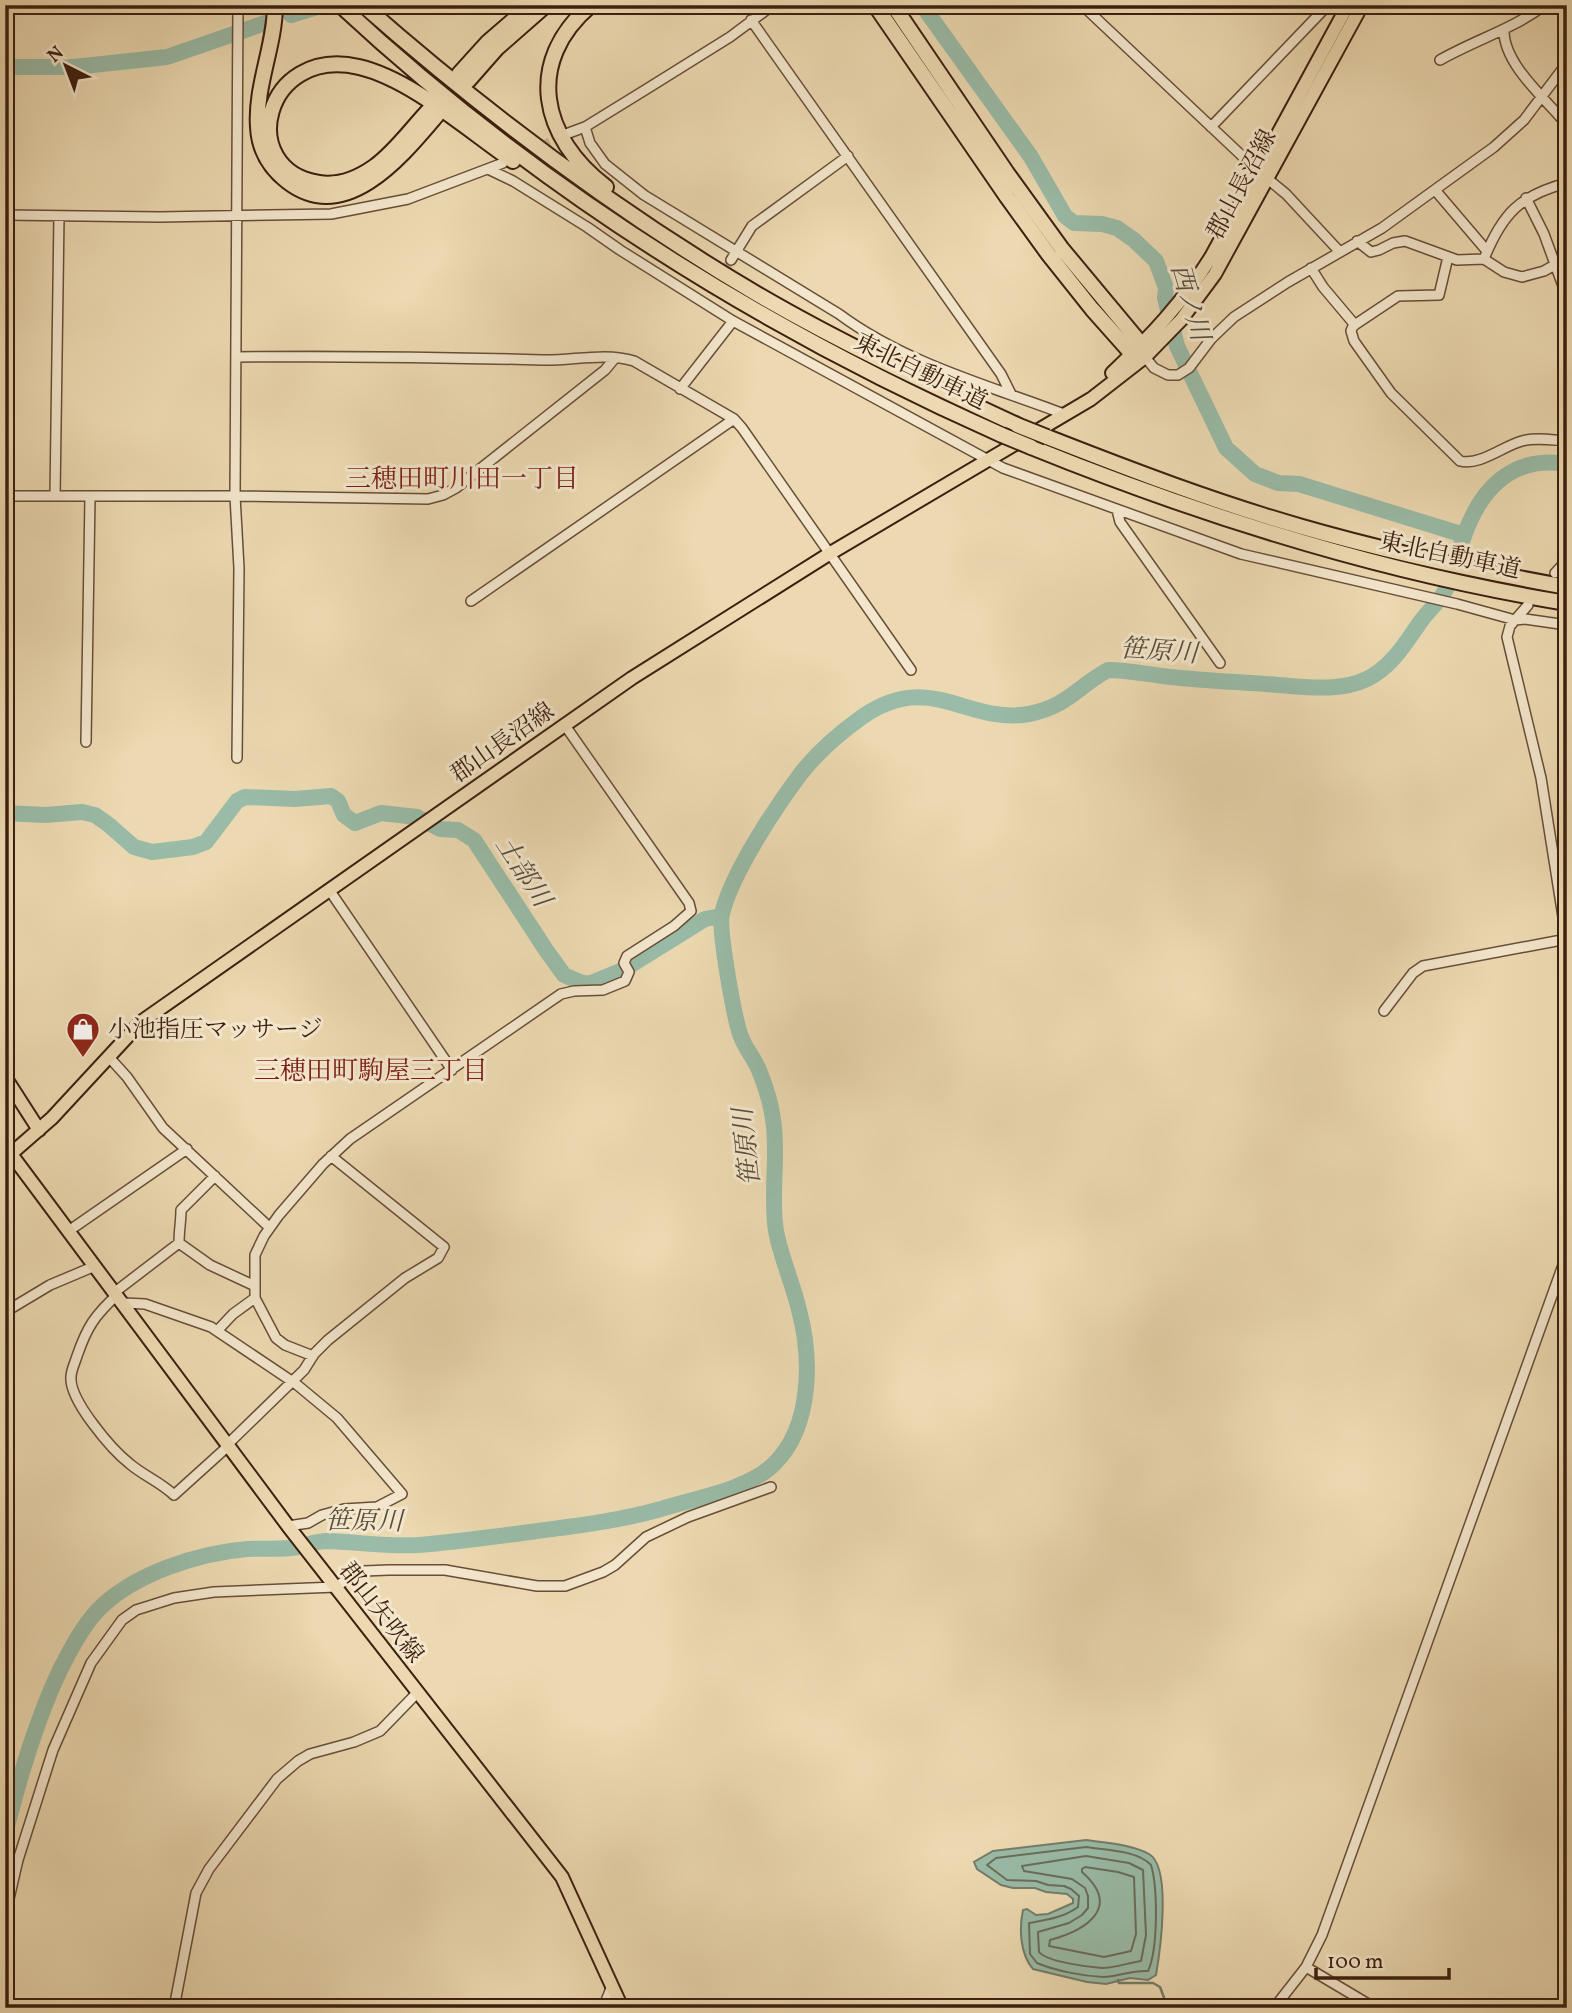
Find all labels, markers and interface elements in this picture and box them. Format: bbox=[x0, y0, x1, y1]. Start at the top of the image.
north arrow bbox=[32, 32, 102, 102]
text: N bbox=[42, 40, 70, 69]
street label: 郡山長沼線 bbox=[1200, 124, 1286, 246]
water label: 西ノ川 bbox=[1161, 260, 1218, 348]
street label: 東北自動車道 bbox=[848, 326, 992, 420]
district label: 三穂田町川田一丁目 bbox=[345, 462, 579, 498]
street label: 東北自動車道 bbox=[1376, 525, 1524, 589]
water label: 笹原川 bbox=[1119, 631, 1202, 673]
street label: 郡山長沼線 bbox=[444, 695, 562, 792]
water label: 土部川 bbox=[486, 830, 560, 917]
shop icon: 小池指圧マッサージ bbox=[64, 1010, 102, 1059]
place label: 小池指圧マッサージ bbox=[108, 1014, 323, 1048]
district label: 三穂田町駒屋三丁目 bbox=[254, 1054, 488, 1090]
water label: 笹原川 bbox=[726, 1103, 770, 1187]
water label: 笹原川 bbox=[325, 1503, 406, 1541]
street label: 郡山矢吹線 bbox=[330, 1555, 431, 1671]
scale bar bbox=[1316, 1936, 1450, 1980]
text: 100 m bbox=[1327, 1948, 1384, 1977]

